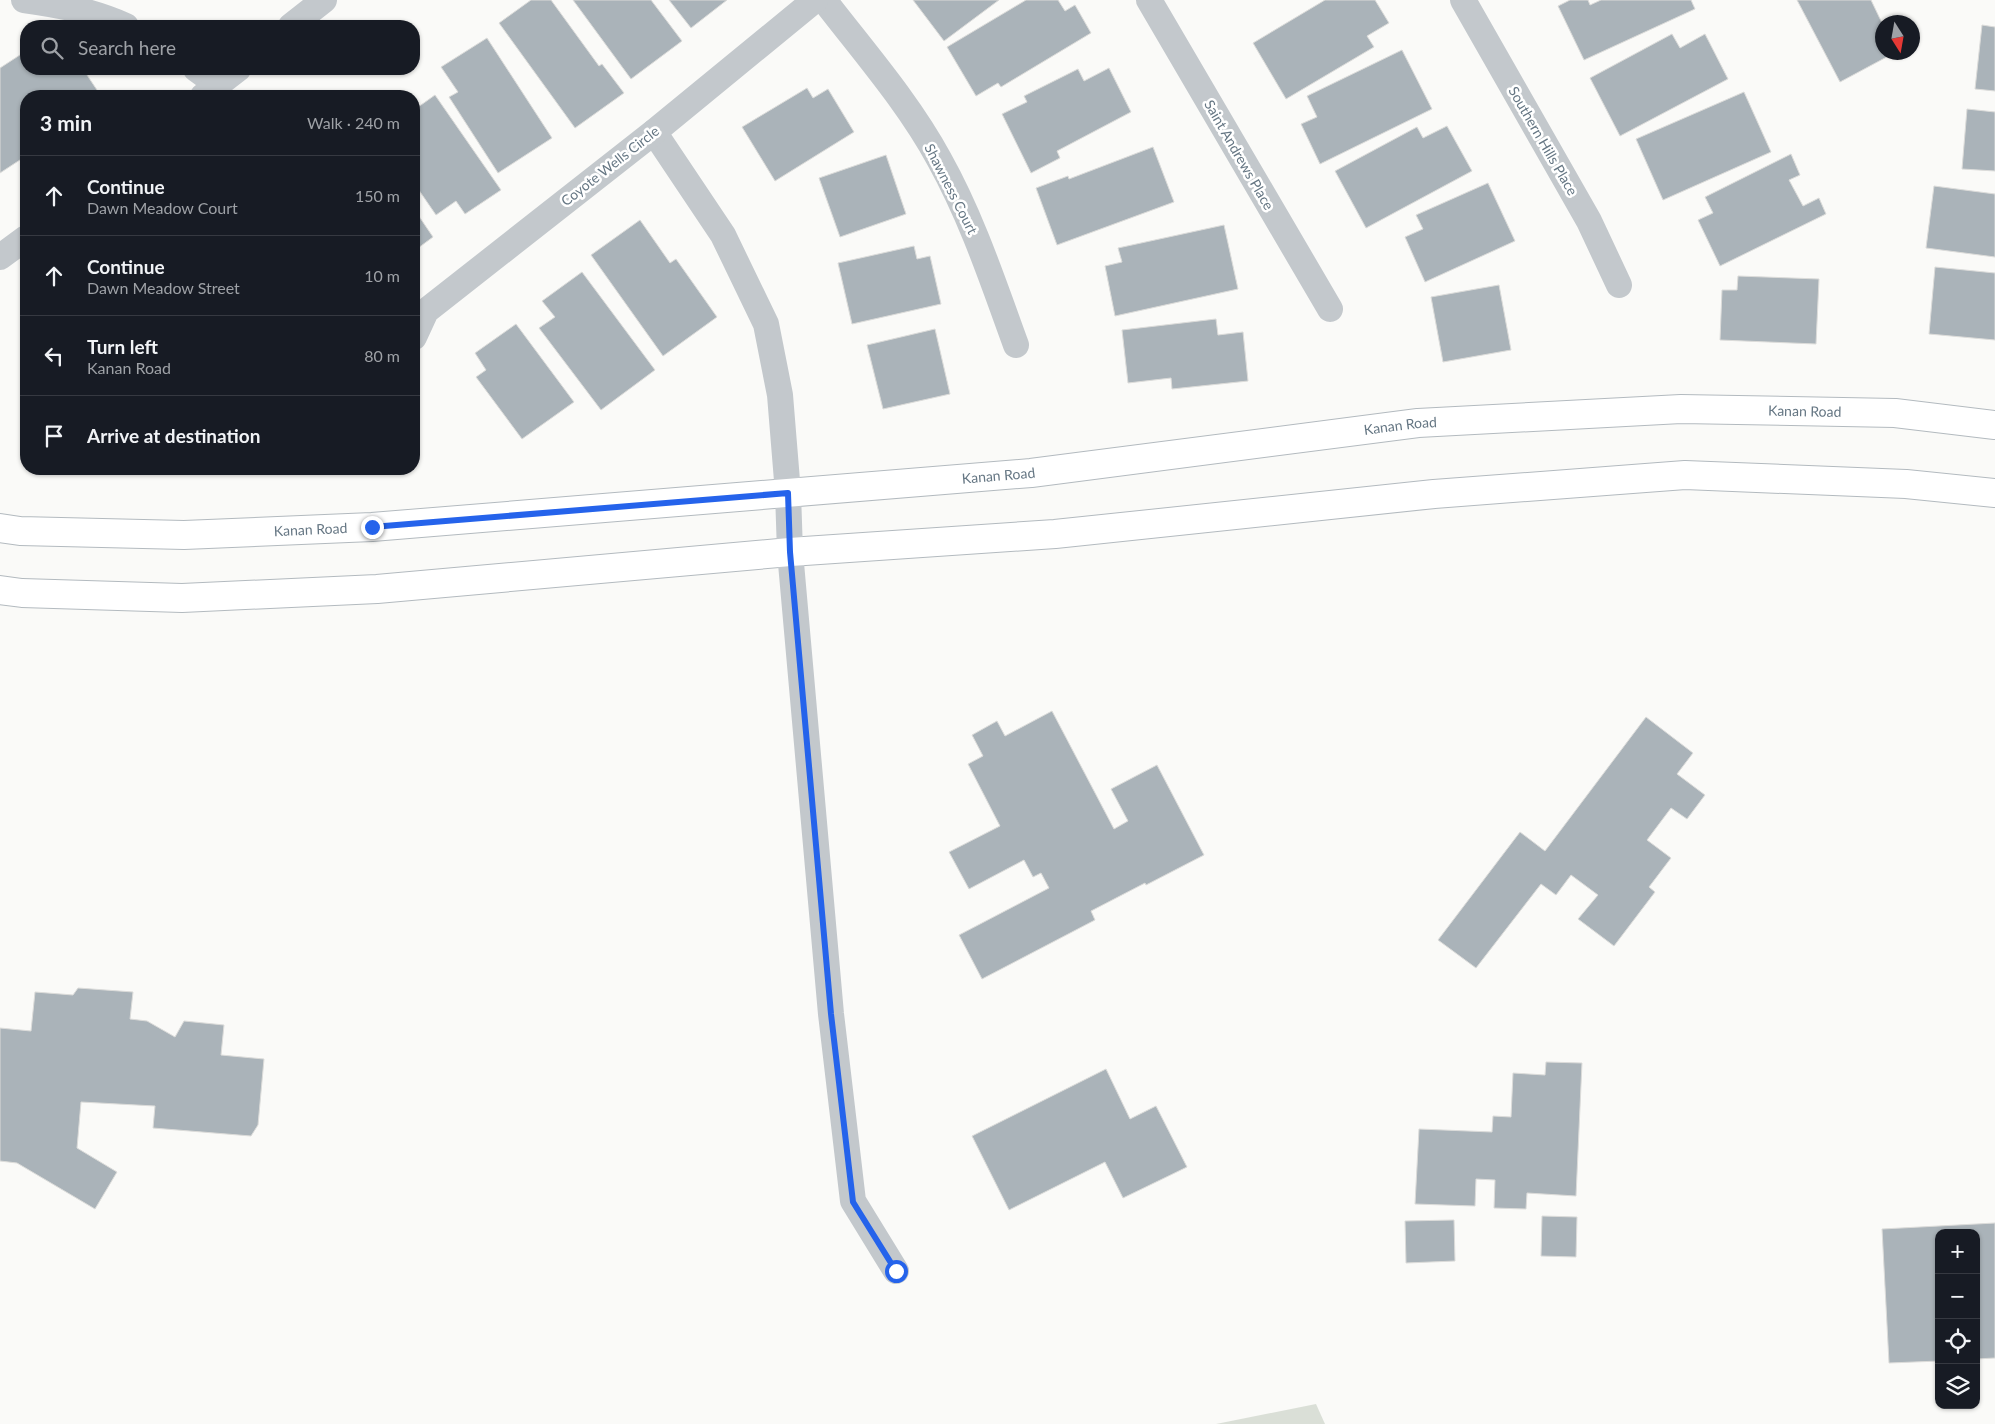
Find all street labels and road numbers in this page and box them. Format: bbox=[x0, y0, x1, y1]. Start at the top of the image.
street label: Southern Hills Place bbox=[1505, 83, 1581, 198]
street label: Saint Andrews Place bbox=[1201, 97, 1278, 213]
street label: Coyote Wells Circle bbox=[557, 122, 662, 209]
street label: Shawness Court bbox=[921, 141, 982, 237]
street label: Kanan Road bbox=[1768, 402, 1842, 420]
street label: Kanan Road bbox=[1363, 413, 1437, 438]
street label: Kanan Road bbox=[961, 464, 1036, 487]
street label: Kanan Road bbox=[274, 519, 348, 539]

